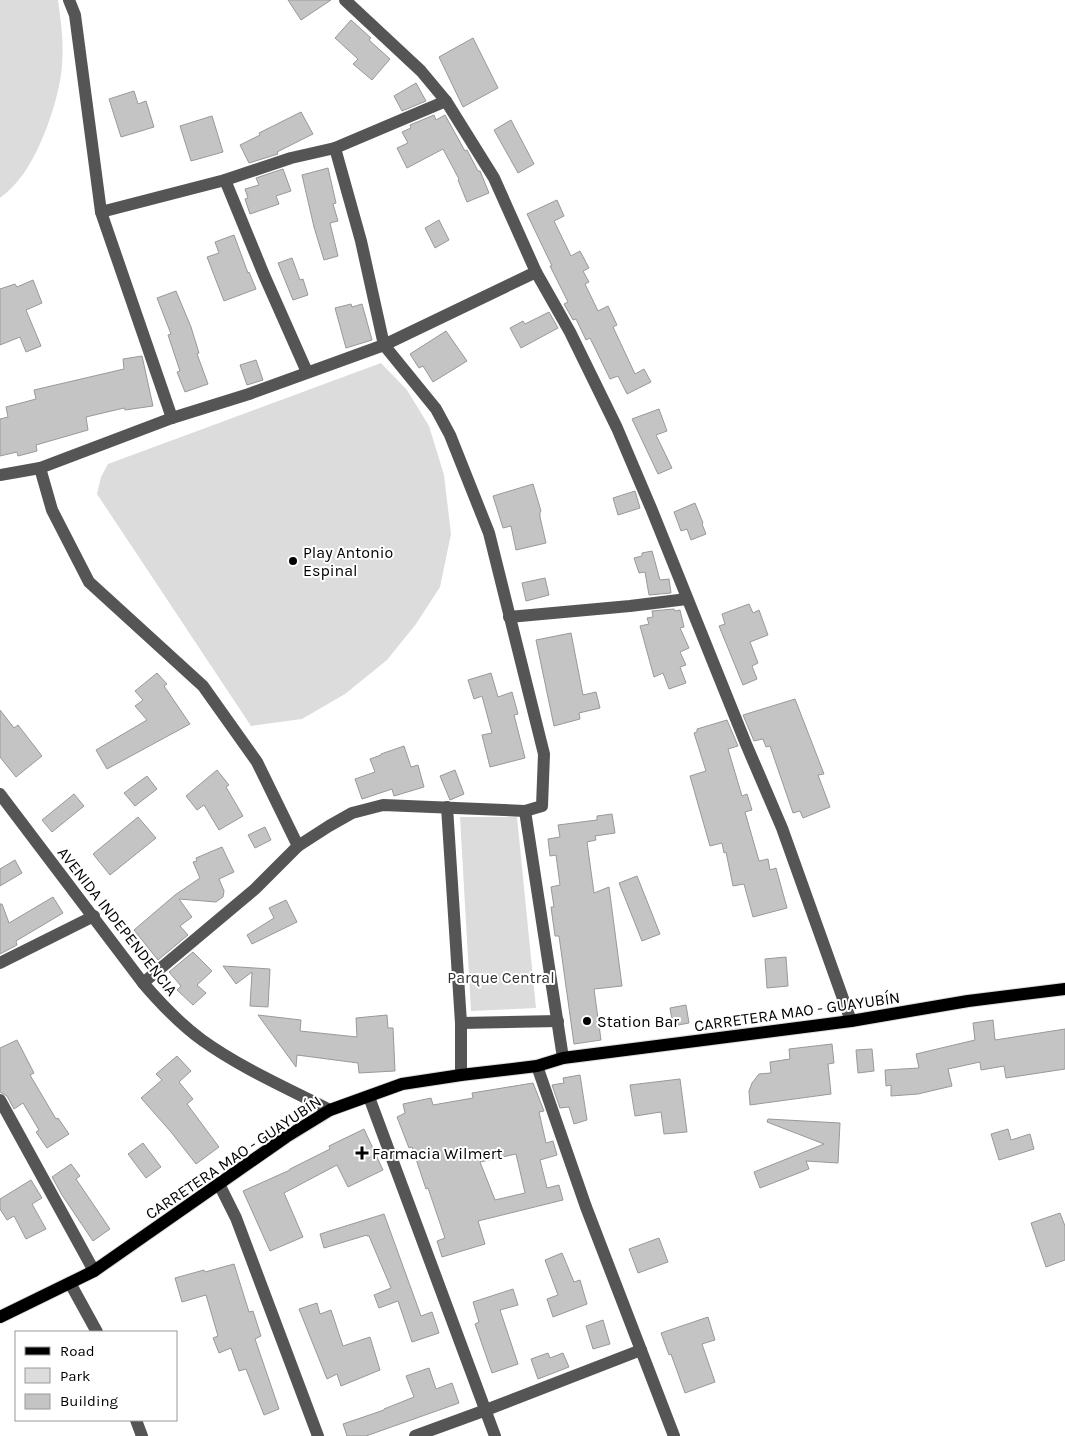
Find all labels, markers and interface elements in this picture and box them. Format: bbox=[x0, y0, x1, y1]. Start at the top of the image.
place label: Play Antonio Espinal bbox=[303, 543, 393, 580]
marker: Play Antonio Espinal bbox=[287, 555, 299, 567]
street label: AVENIDA INDEPENDENCIA bbox=[54, 843, 182, 999]
park label: Parque Central bbox=[447, 968, 555, 987]
street label: CARRETERA MAO - GUAYUBÍN bbox=[693, 988, 901, 1035]
place label: Station Bar bbox=[597, 1012, 679, 1031]
marker: Station Bar bbox=[581, 1015, 593, 1027]
street label: CARRETERA MAO - GUAYUBÍN bbox=[142, 1091, 325, 1223]
place label: Farmacia Wilmert bbox=[372, 1144, 503, 1163]
marker: Farmacia Wilmert bbox=[356, 1147, 368, 1159]
legend bbox=[15, 1331, 178, 1421]
text: Road bbox=[60, 1342, 95, 1360]
text: Park bbox=[60, 1367, 90, 1385]
text: Building bbox=[60, 1392, 118, 1410]

